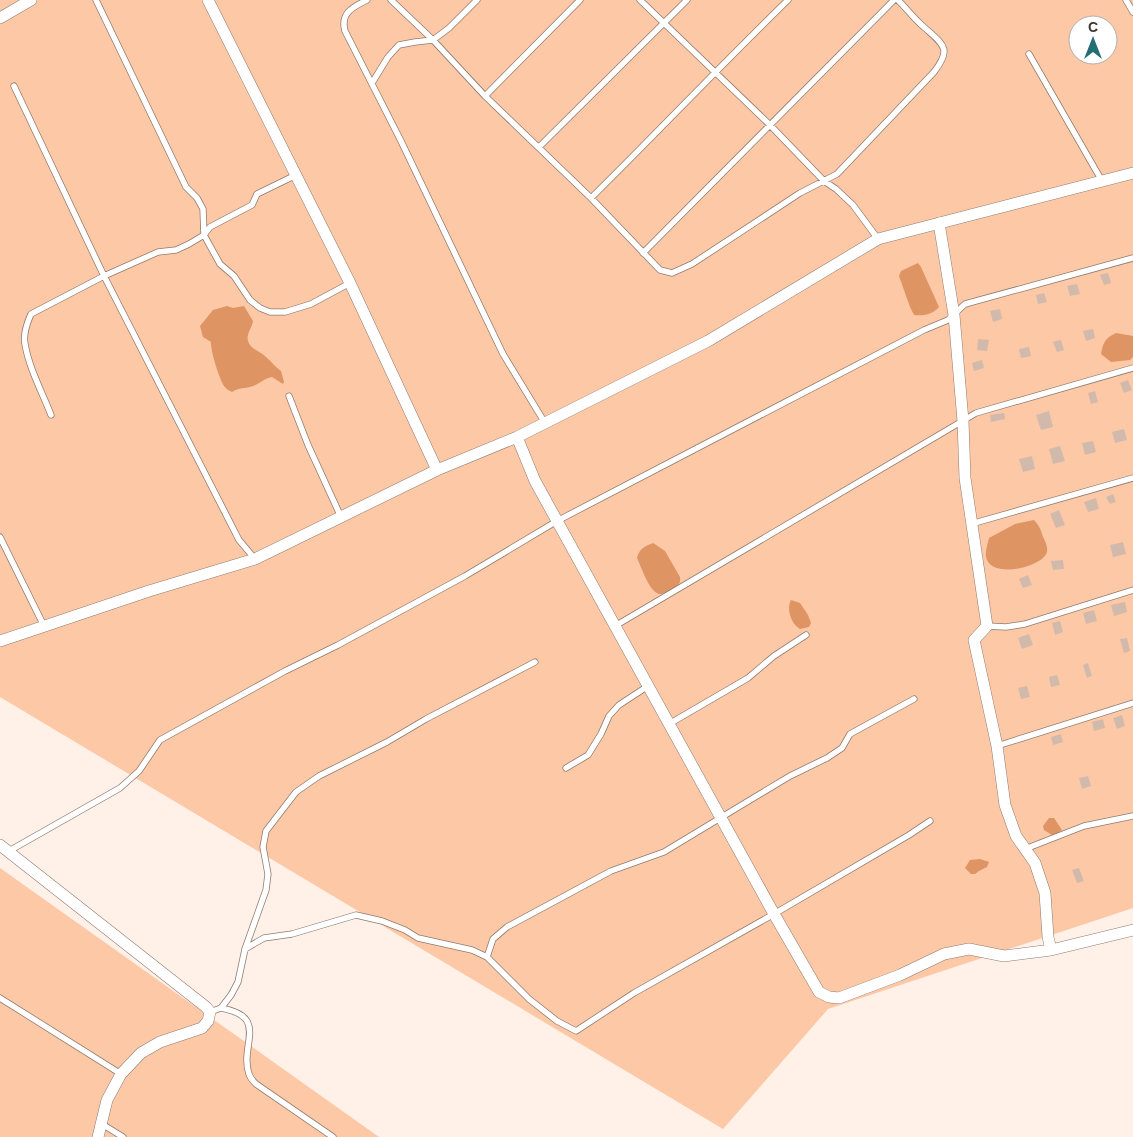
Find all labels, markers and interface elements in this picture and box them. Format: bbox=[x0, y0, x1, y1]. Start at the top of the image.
north arrow bbox=[1068, 15, 1118, 65]
text: С bbox=[1088, 18, 1098, 35]

